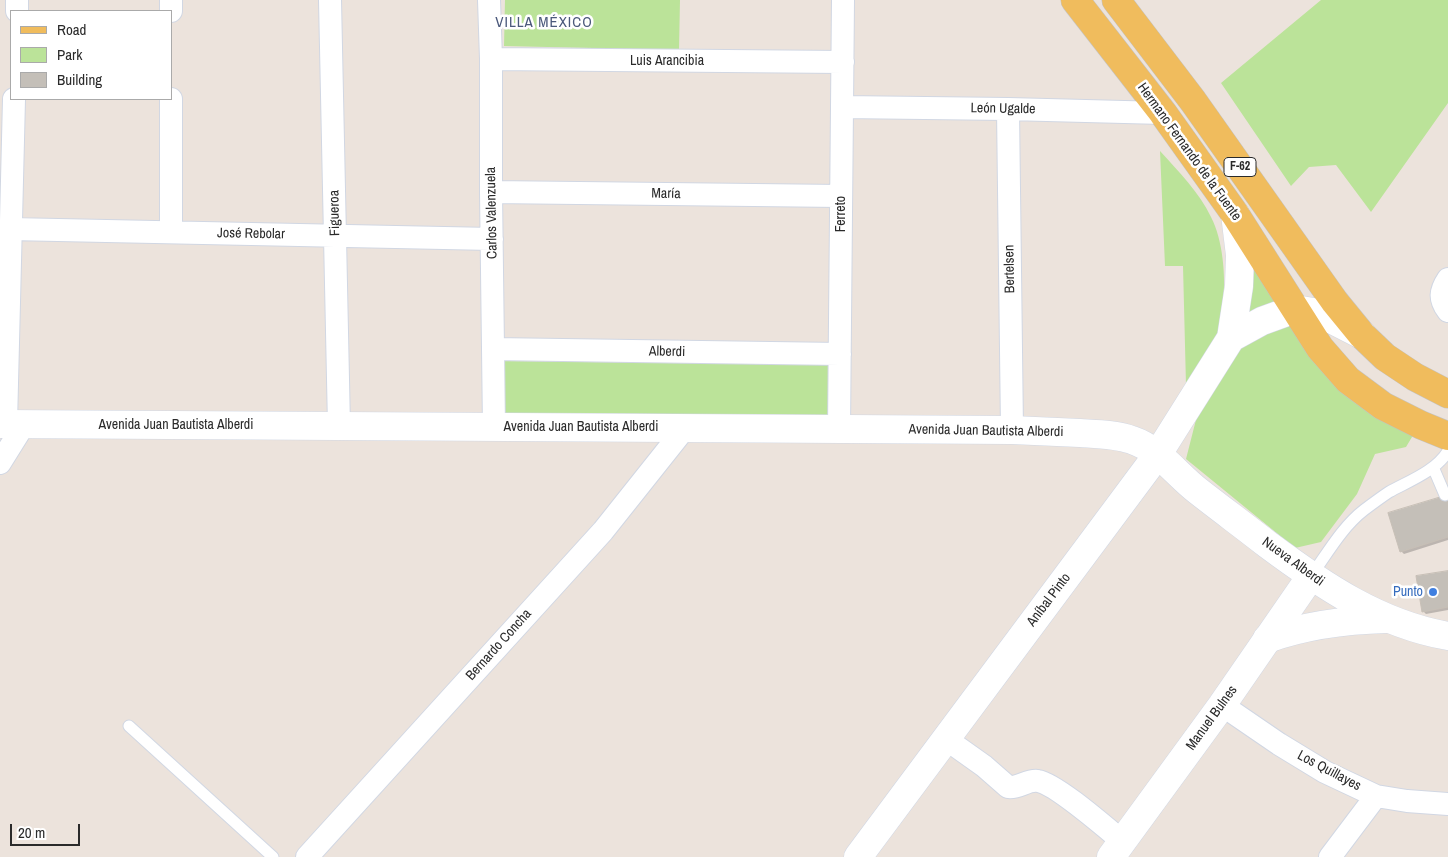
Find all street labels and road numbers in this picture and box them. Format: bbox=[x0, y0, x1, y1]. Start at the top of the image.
street label: Luis Arancibia bbox=[630, 53, 704, 69]
street label: Hermano Fernando de la Fuente bbox=[1133, 80, 1245, 224]
street label: León Ugalde bbox=[970, 100, 1036, 118]
road number: F-62 bbox=[1224, 158, 1256, 176]
street label: Carlos Valenzuela bbox=[483, 167, 501, 259]
street label: María bbox=[651, 185, 681, 203]
street label: Figueroa bbox=[326, 190, 344, 236]
street label: Ferreto bbox=[833, 196, 849, 232]
street label: José Rebolar bbox=[217, 225, 285, 243]
street label: Bertelsen bbox=[1001, 245, 1019, 293]
street label: Alberdi bbox=[649, 343, 685, 361]
street label: Avenida Juan Bautista Alberdi bbox=[99, 417, 253, 433]
street label: Avenida Juan Bautista Alberdi bbox=[504, 419, 658, 435]
street label: Avenida Juan Bautista Alberdi bbox=[908, 421, 1064, 441]
street label: Nueva Alberdi bbox=[1259, 534, 1327, 590]
street label: Aníbal Pinto bbox=[1023, 570, 1075, 630]
street label: Bernardo Concha bbox=[463, 606, 535, 684]
street label: Manuel Bulnes bbox=[1183, 682, 1241, 754]
street label: Los Quillayes bbox=[1294, 747, 1364, 795]

